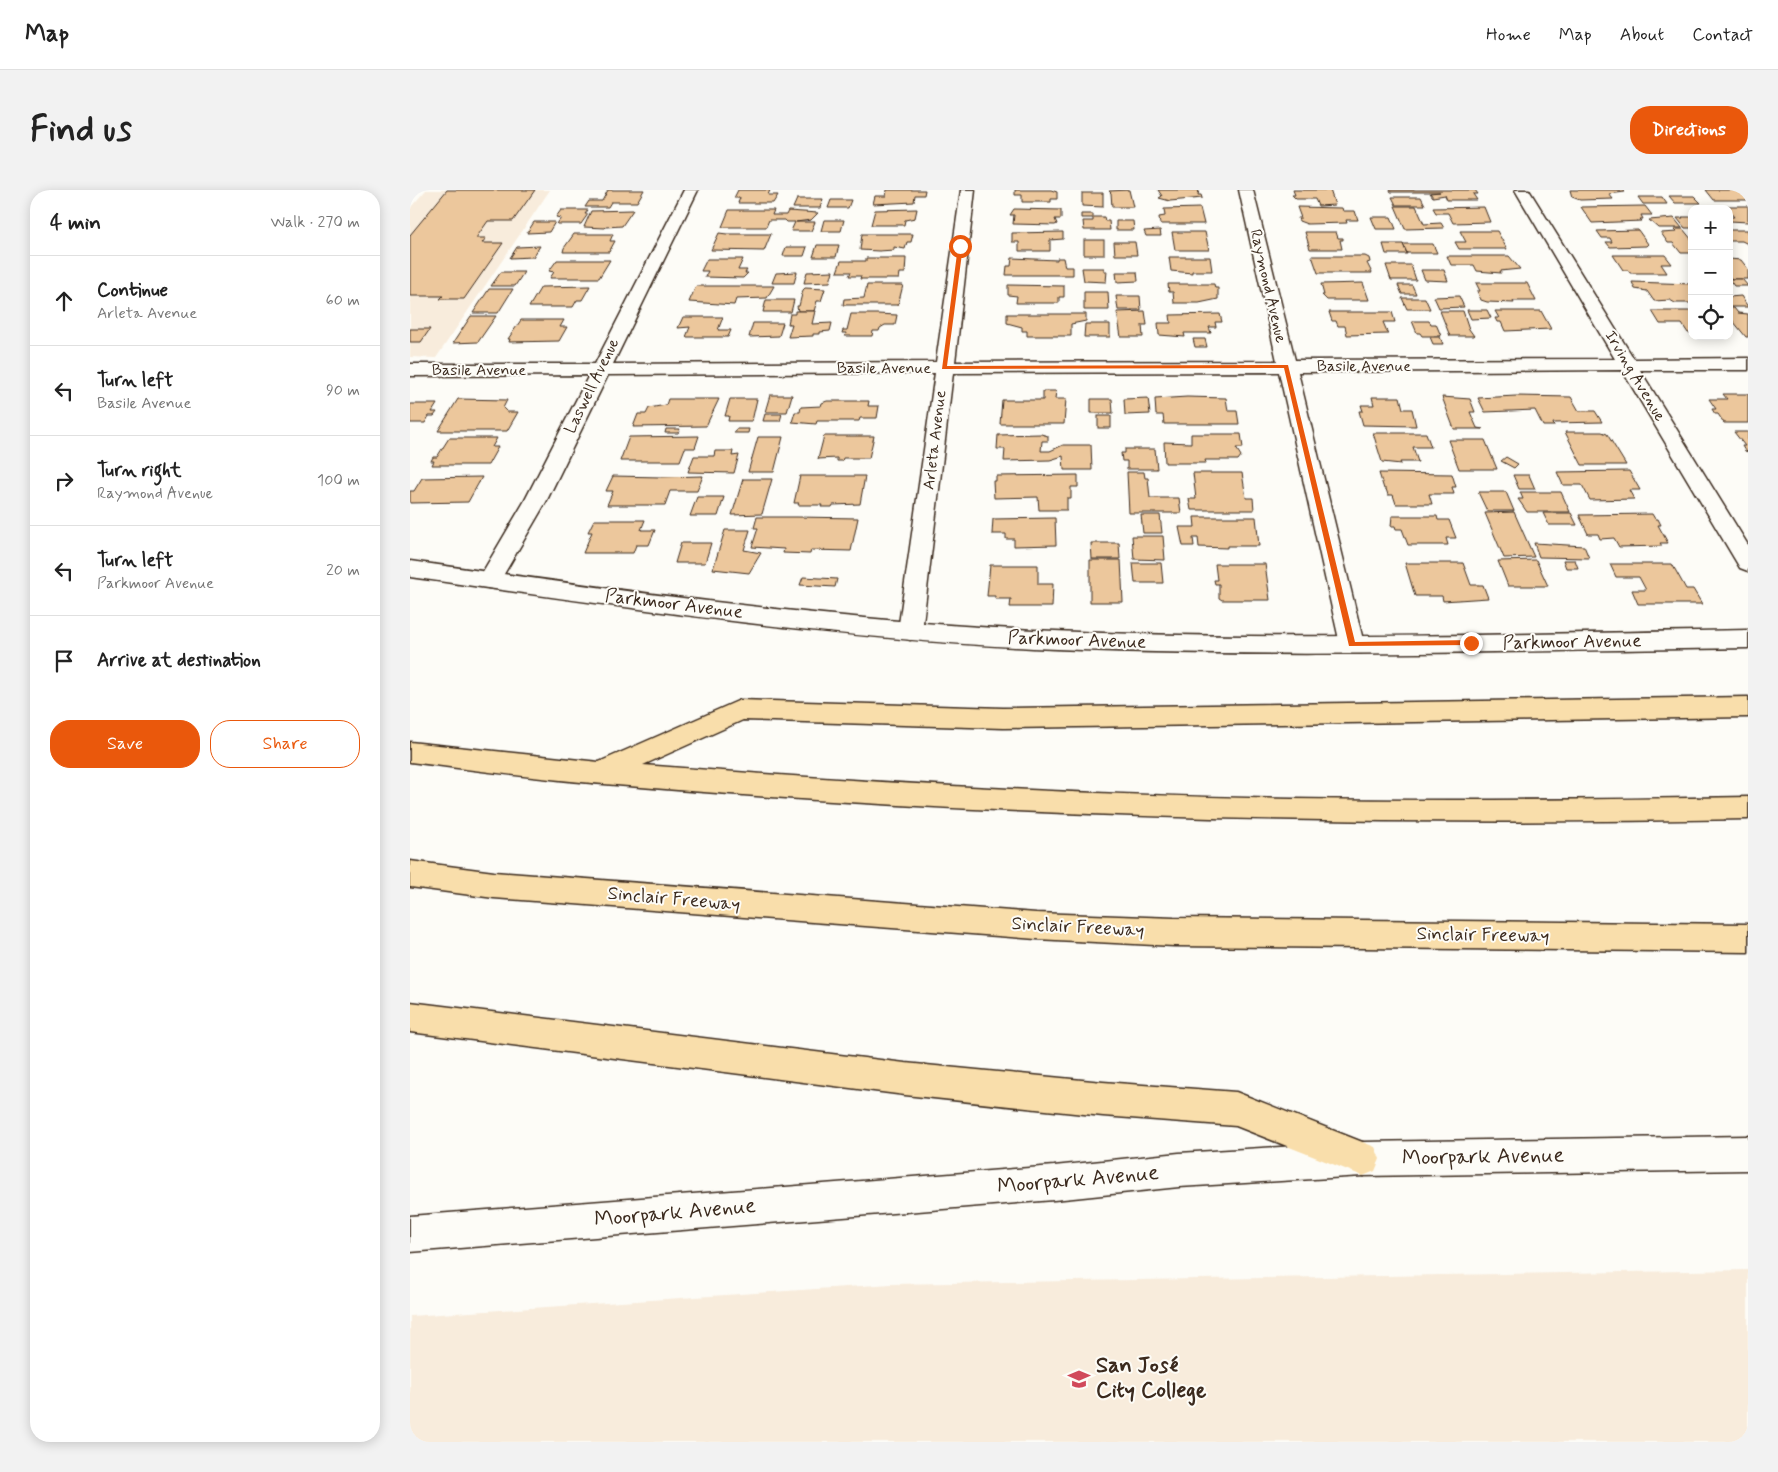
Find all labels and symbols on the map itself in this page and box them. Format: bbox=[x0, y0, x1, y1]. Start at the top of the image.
street label: Raymond Avenue bbox=[1245, 227, 1291, 345]
route start bbox=[949, 235, 972, 258]
street label: Irving Avenue bbox=[1600, 327, 1671, 426]
street label: Laswell Avenue bbox=[560, 335, 624, 437]
street label: Basile Avenue bbox=[1317, 356, 1411, 377]
street label: Basile Avenue bbox=[837, 358, 931, 379]
street label: Basile Avenue bbox=[432, 360, 526, 381]
street label: Arleta Avenue bbox=[918, 389, 952, 491]
street label: Parkmoor Avenue bbox=[604, 583, 744, 625]
street label: Parkmoor Avenue bbox=[1007, 625, 1147, 655]
street label: Parkmoor Avenue bbox=[1502, 628, 1642, 656]
route end bbox=[1460, 632, 1483, 655]
street label: Sinclair Freeway bbox=[607, 881, 741, 917]
street label: Sinclair Freeway bbox=[1011, 911, 1145, 943]
street label: Sinclair Freeway bbox=[1416, 921, 1550, 949]
street label: Moorpark Avenue bbox=[1402, 1142, 1565, 1172]
street label: Moorpark Avenue bbox=[996, 1159, 1160, 1201]
street label: Moorpark Avenue bbox=[593, 1192, 757, 1234]
place label: San José City College bbox=[1096, 1352, 1207, 1406]
school or university icon: San José City College bbox=[1066, 1366, 1092, 1392]

